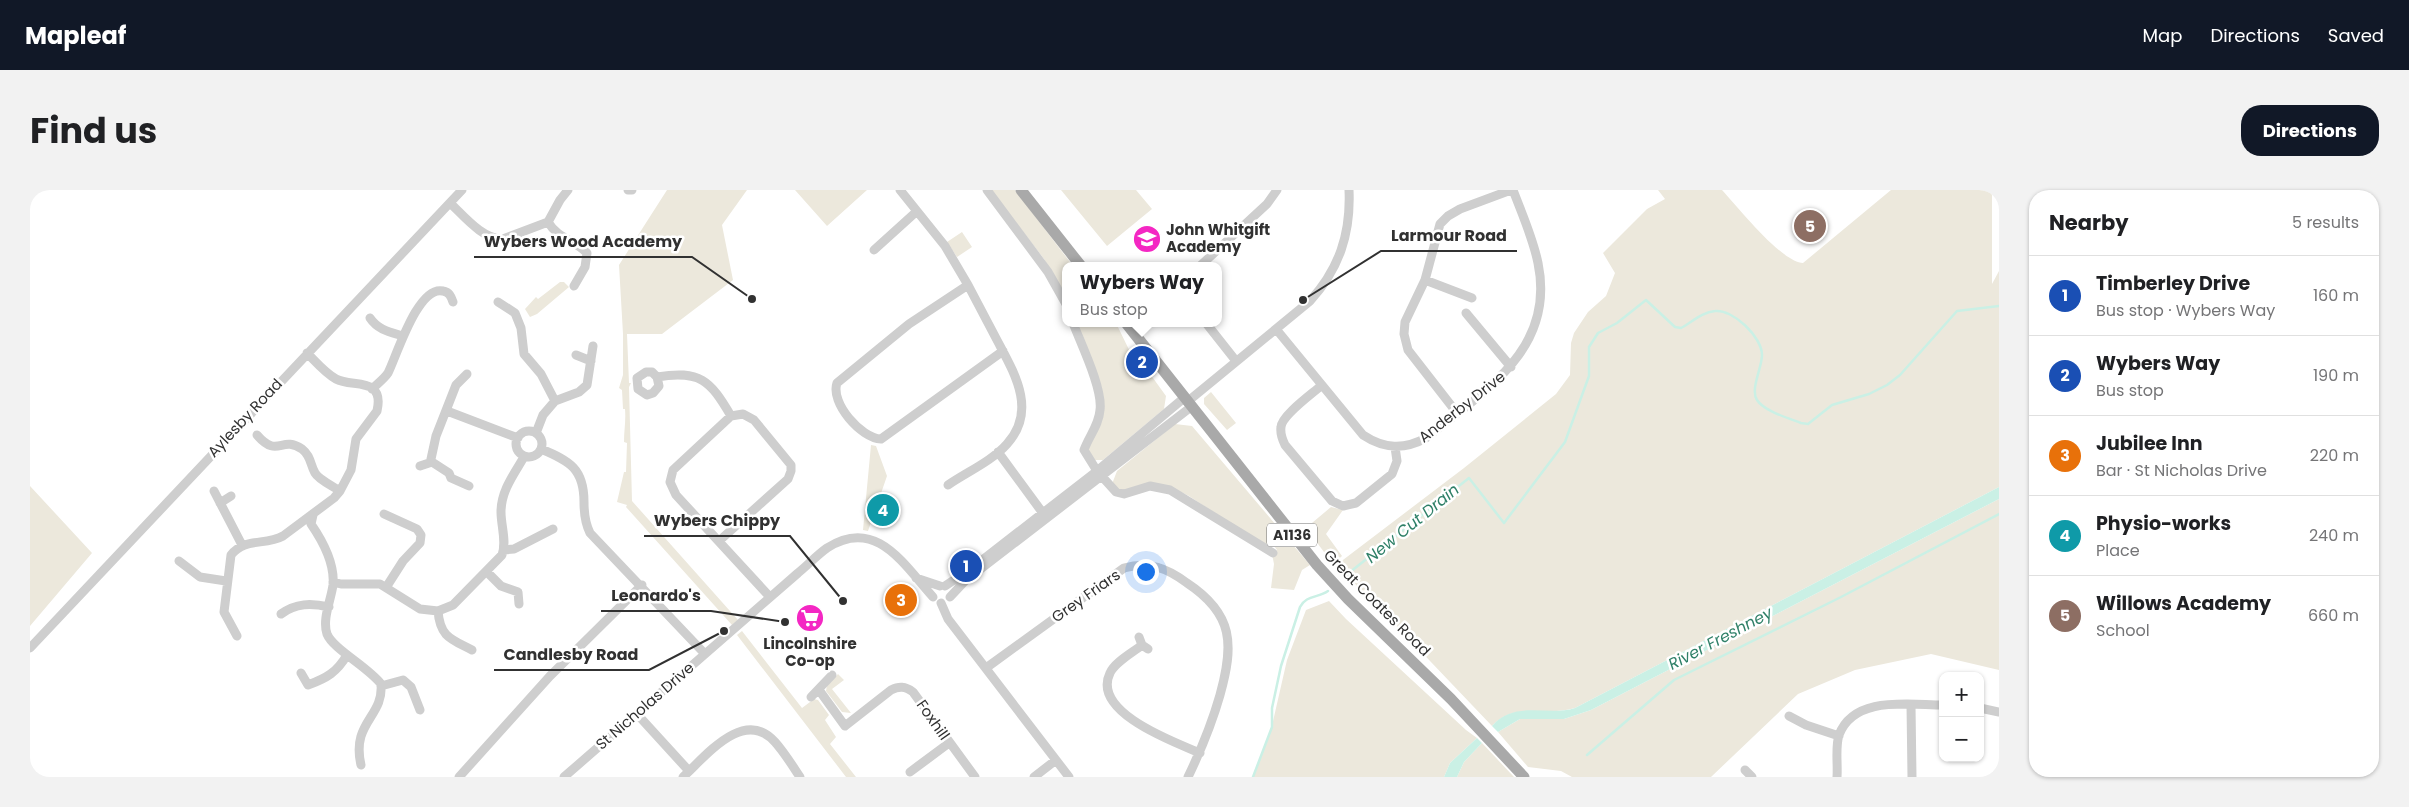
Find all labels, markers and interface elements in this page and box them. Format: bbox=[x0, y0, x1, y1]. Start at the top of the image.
text: Mapleaf bbox=[25, 19, 126, 52]
text: Map bbox=[2143, 23, 2182, 48]
text: Directions bbox=[2210, 23, 2300, 48]
text: Saved bbox=[2328, 23, 2384, 48]
button: Directions bbox=[2241, 105, 2379, 156]
text: Find us bbox=[30, 106, 157, 155]
pin: 5 bbox=[1794, 207, 1826, 245]
text: Nearby bbox=[2049, 208, 2129, 237]
text: 5 results bbox=[2292, 211, 2359, 234]
place label: John Whitgift Academy bbox=[1166, 219, 1270, 257]
callout: Larmour Road bbox=[1381, 220, 1517, 251]
school or university icon: John Whitgift Academy bbox=[1132, 224, 1162, 254]
text: Larmour Road bbox=[1391, 224, 1507, 247]
callout: Wybers Wood Academy bbox=[474, 226, 692, 257]
text: Wybers Wood Academy bbox=[484, 230, 683, 253]
popup bbox=[1062, 262, 1222, 327]
text: Wybers Way bbox=[1080, 269, 1204, 296]
text: Timberley Drive bbox=[2096, 270, 2250, 297]
text: 1 bbox=[2062, 284, 2068, 307]
text: 160 m bbox=[2313, 284, 2359, 307]
text: Bus stop bbox=[1080, 298, 1148, 321]
text: Bus stop · Wybers Way bbox=[2096, 299, 2275, 322]
pin: 2 bbox=[1126, 343, 1158, 381]
text: Wybers Way bbox=[2096, 350, 2220, 377]
text: 2 bbox=[2060, 364, 2070, 387]
text: 190 m bbox=[2313, 364, 2359, 387]
street label: Anderby Drive bbox=[1414, 366, 1510, 447]
street label: Aylesby Road bbox=[203, 374, 287, 462]
text: Bus stop bbox=[2096, 379, 2164, 402]
text: Jubilee Inn bbox=[2096, 430, 2203, 457]
text: 3 bbox=[2060, 444, 2070, 467]
text: 220 m bbox=[2310, 444, 2359, 467]
text: Bar · St Nicholas Drive bbox=[2096, 459, 2267, 482]
water label: New Cut Drain bbox=[1361, 478, 1464, 568]
pin: 4 bbox=[867, 491, 899, 529]
callout: Wybers Chippy bbox=[644, 505, 790, 536]
text: Wybers Chippy bbox=[654, 509, 781, 532]
text: Physio-works bbox=[2096, 510, 2231, 537]
road number: A1136 bbox=[1267, 524, 1317, 546]
text: 4 bbox=[2060, 524, 2070, 547]
text: 240 m bbox=[2309, 524, 2359, 547]
text: Place bbox=[2096, 539, 2140, 562]
street label: Great Coates Road bbox=[1319, 545, 1435, 661]
pin: 1 bbox=[950, 547, 982, 585]
your location bbox=[1133, 559, 1159, 585]
street label: Grey Friars bbox=[1047, 564, 1124, 627]
callout: Leonardo's bbox=[601, 580, 711, 611]
pin: 3 bbox=[885, 581, 917, 619]
text: Leonardo's bbox=[611, 584, 701, 607]
text: Willows Academy bbox=[2096, 590, 2271, 617]
water label: River Freshney bbox=[1664, 601, 1777, 676]
supermarket icon: Lincolnshire Co-op bbox=[795, 603, 825, 633]
text: 5 bbox=[2060, 604, 2070, 627]
text: 660 m bbox=[2308, 604, 2359, 627]
text: School bbox=[2096, 619, 2150, 642]
place label: Lincolnshire Co-op bbox=[763, 633, 857, 671]
callout: Candlesby Road bbox=[494, 639, 649, 670]
text: Candlesby Road bbox=[504, 643, 638, 666]
street label: St Nicholas Drive bbox=[591, 657, 698, 754]
map controls bbox=[1939, 672, 1984, 762]
button: + bbox=[1939, 672, 1984, 717]
street label: Foxhill bbox=[912, 695, 955, 744]
button: − bbox=[1939, 717, 1984, 762]

